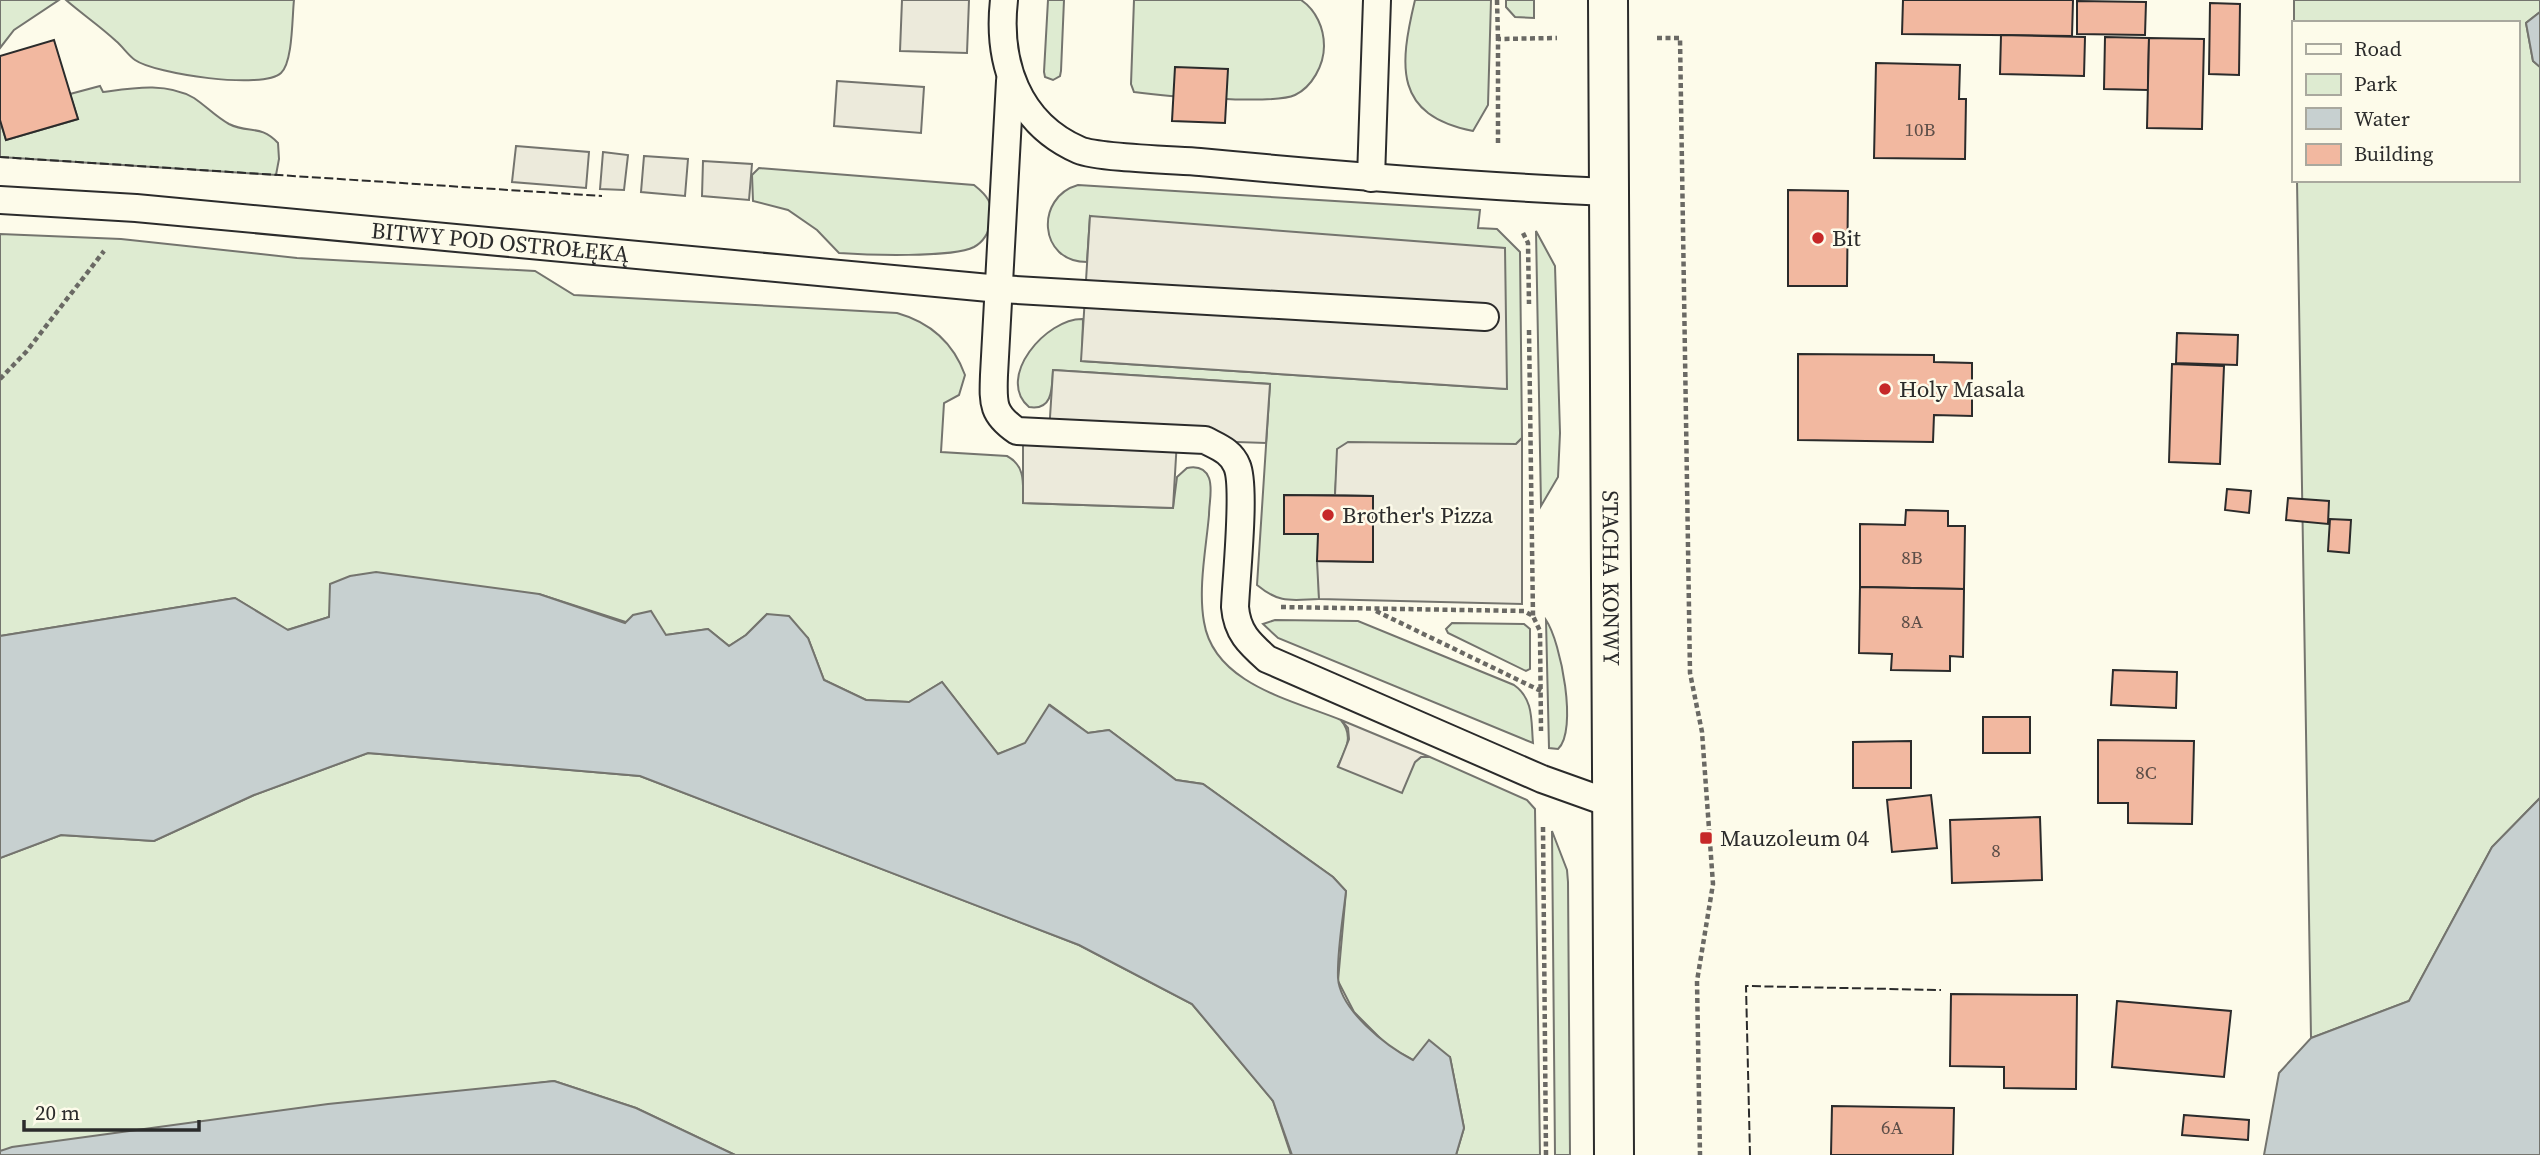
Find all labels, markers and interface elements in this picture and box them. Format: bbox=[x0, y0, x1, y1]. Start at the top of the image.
legend bbox=[2292, 21, 2519, 182]
text: Road bbox=[2354, 34, 2402, 63]
text: Park bbox=[2354, 69, 2398, 98]
text: Water bbox=[2354, 104, 2410, 133]
house number: 10B bbox=[1905, 116, 1936, 142]
text: Building bbox=[2354, 139, 2433, 168]
street label: BITWY POD OSTROŁĘKĄ bbox=[370, 214, 631, 270]
place label: Bit bbox=[1832, 222, 1861, 254]
marker: Bit bbox=[1810, 230, 1826, 246]
place label: Holy Masala bbox=[1899, 373, 2025, 405]
marker: Holy Masala bbox=[1877, 381, 1893, 397]
street label: STACHA KONWY bbox=[1595, 490, 1627, 666]
place label: Brother's Pizza bbox=[1342, 499, 1494, 531]
marker: Brother's Pizza bbox=[1320, 507, 1336, 523]
house number: 8B bbox=[1901, 544, 1923, 570]
house number: 8A bbox=[1901, 608, 1923, 634]
house number: 8C bbox=[2135, 759, 2157, 785]
place label: Mauzoleum 04 bbox=[1720, 822, 1870, 854]
marker: Mauzoleum 04 bbox=[1698, 830, 1714, 846]
house number: 8 bbox=[1991, 837, 2001, 863]
scale bar bbox=[24, 1088, 200, 1132]
text: 20 m bbox=[35, 1098, 80, 1127]
house number: 6A bbox=[1881, 1114, 1903, 1140]

